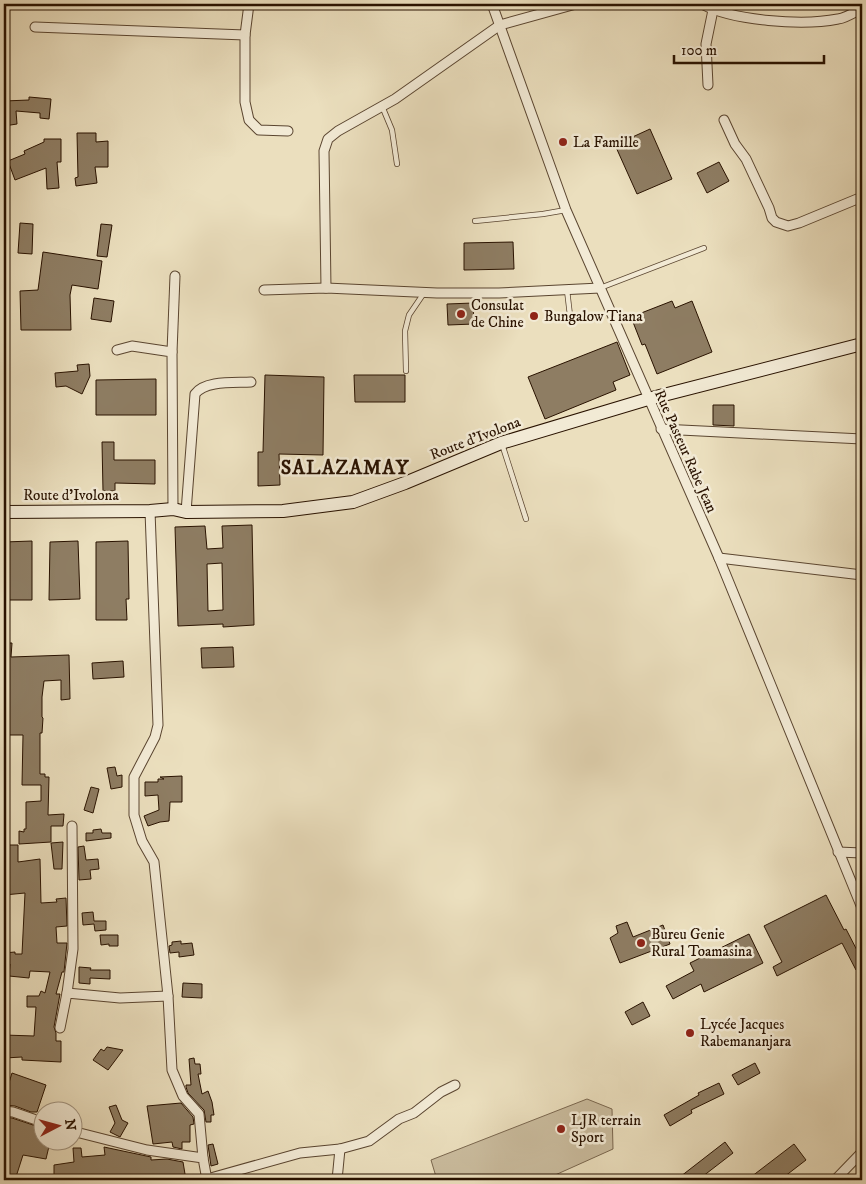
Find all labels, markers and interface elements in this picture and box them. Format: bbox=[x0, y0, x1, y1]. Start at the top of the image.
scale bar bbox=[674, 32, 824, 64]
text: 100 m bbox=[681, 41, 717, 60]
place label: La Famille bbox=[573, 133, 639, 152]
marker: La Famille bbox=[557, 136, 569, 148]
place label: Consulat de Chine bbox=[471, 296, 524, 332]
place label: Bungalow Tiana bbox=[544, 307, 643, 326]
marker: Consulat de Chine bbox=[455, 308, 467, 320]
marker: Bungalow Tiana bbox=[528, 310, 540, 322]
street label: Rue Pasteur Rabe Jean bbox=[650, 387, 721, 516]
street label: Route d'Ivolona bbox=[427, 412, 524, 464]
district label: SALAZAMAY bbox=[281, 456, 410, 481]
street label: Route d'Ivolona bbox=[23, 486, 119, 505]
place label: Bureu Genie Rural Toamasina bbox=[651, 925, 753, 961]
marker: Bureu Genie Rural Toamasina bbox=[635, 937, 647, 949]
place label: Lycée Jacques Rabemananjara bbox=[700, 1015, 792, 1051]
marker: Lycée Jacques Rabemananjara bbox=[684, 1027, 696, 1039]
north arrow bbox=[32, 1102, 82, 1152]
place label: LJR terrain Sport bbox=[571, 1111, 641, 1147]
text: N bbox=[60, 1118, 80, 1132]
marker: LJR terrain Sport bbox=[555, 1123, 567, 1135]

